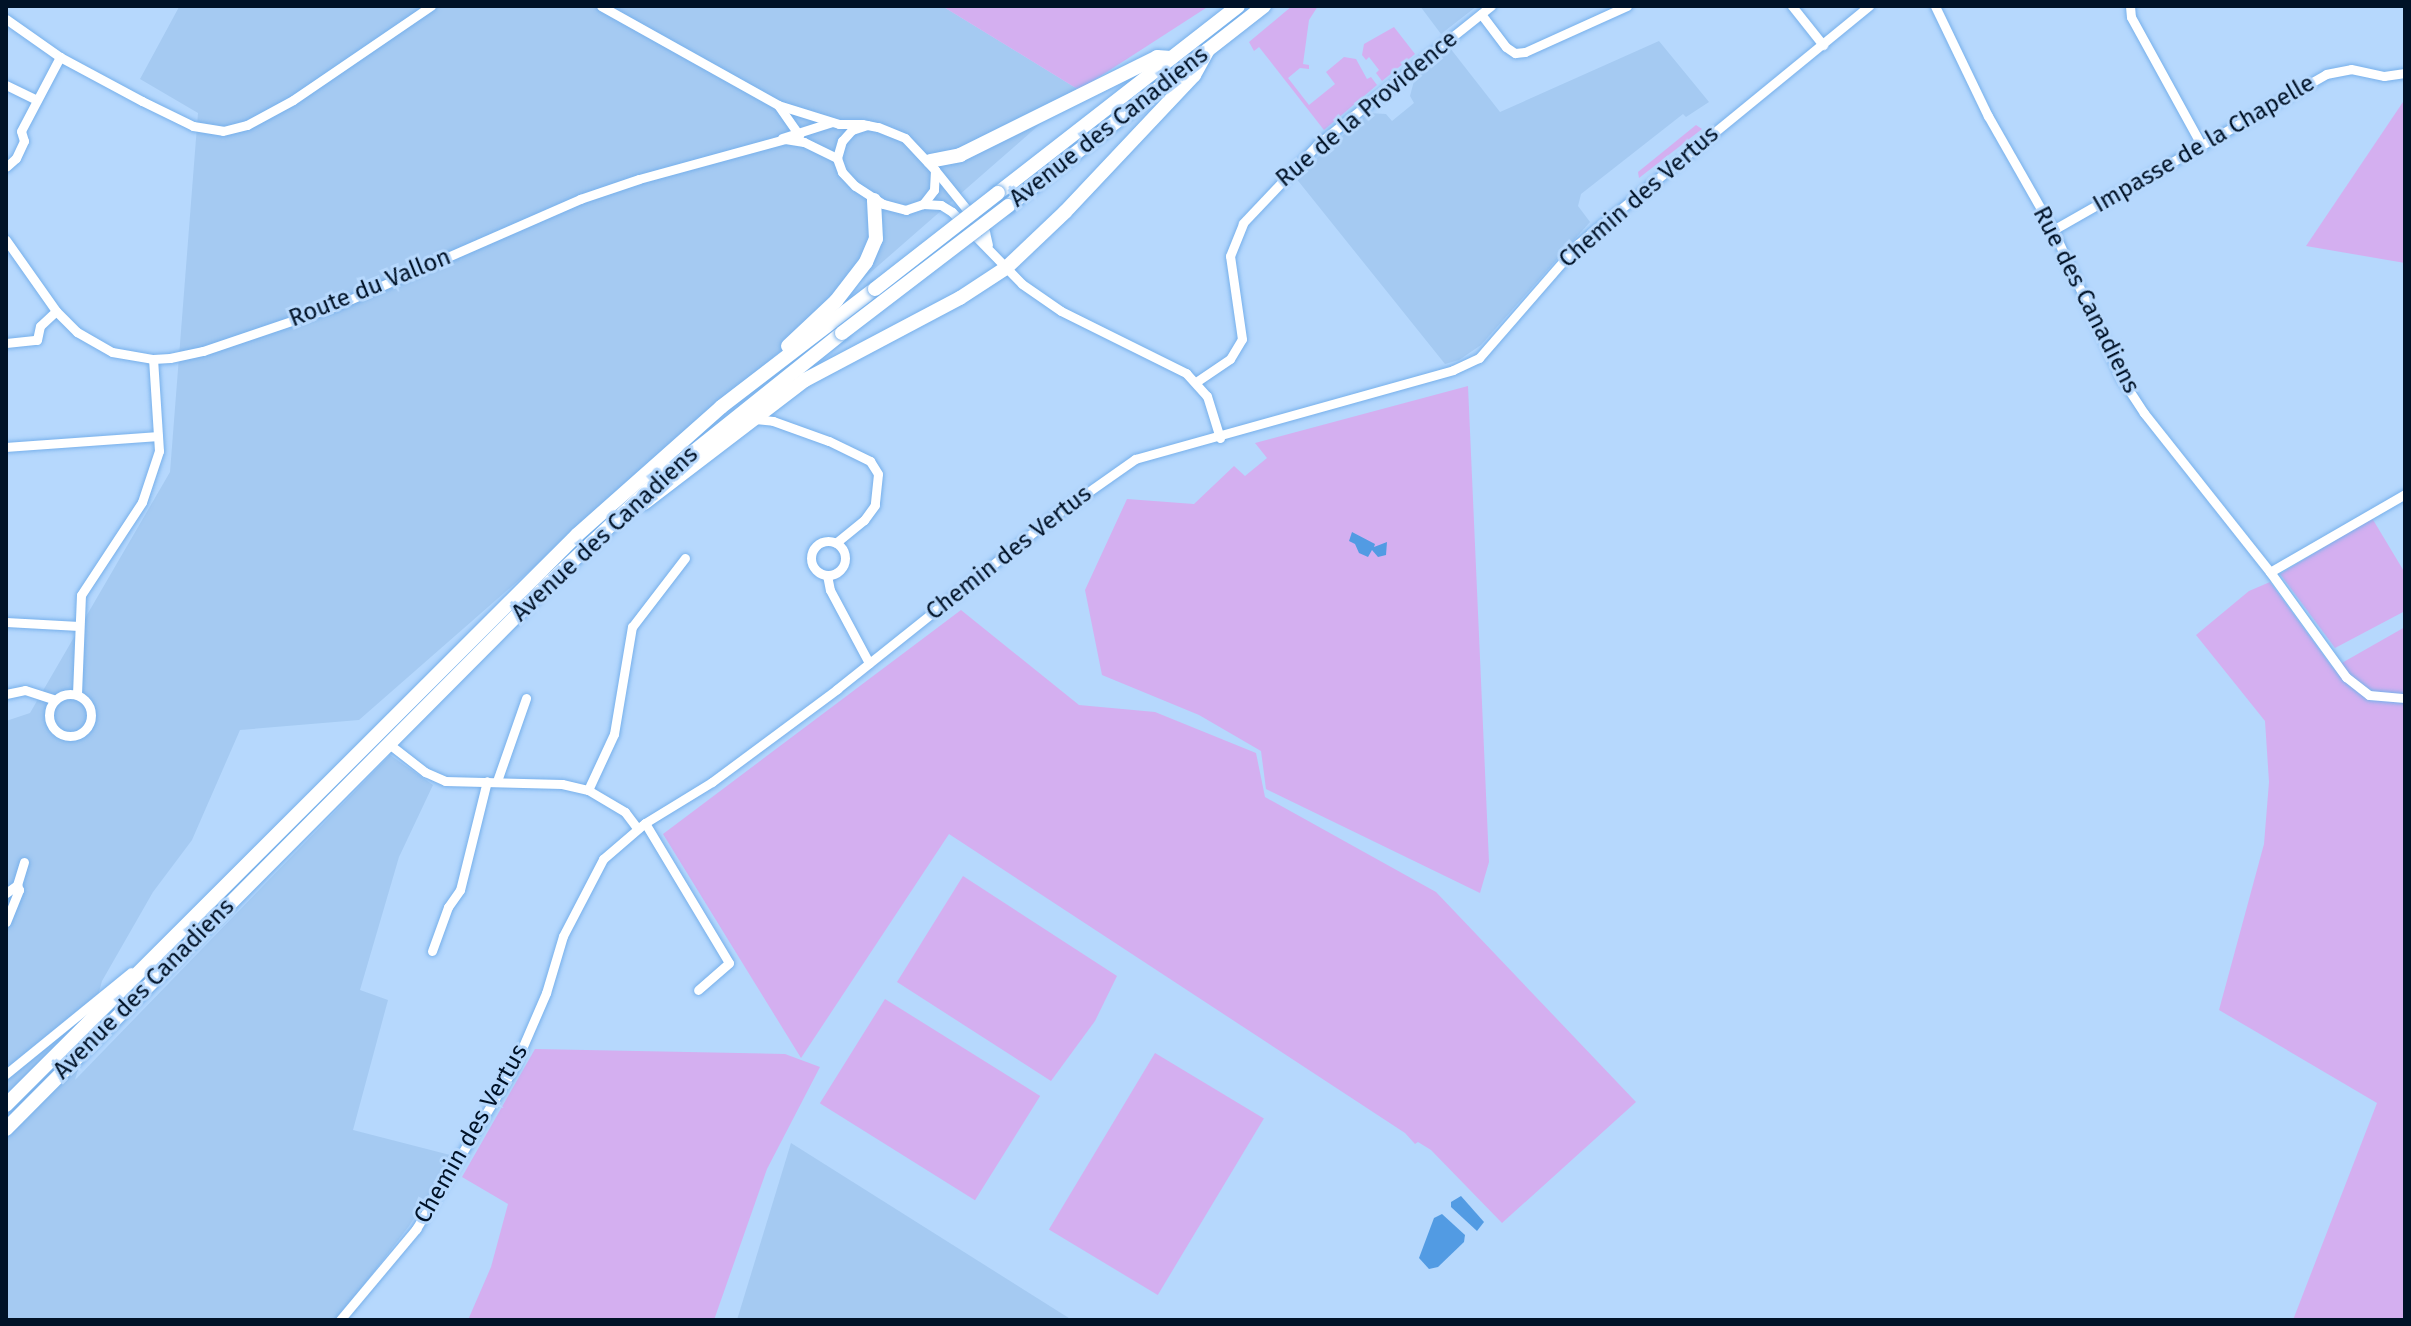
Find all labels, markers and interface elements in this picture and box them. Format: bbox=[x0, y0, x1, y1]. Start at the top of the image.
street label: Rue de la Providence bbox=[1270, 25, 1464, 193]
street label: Avenue des Canadiens bbox=[1004, 41, 1214, 213]
street label: Impasse de la Chapelle bbox=[2088, 69, 2320, 219]
street label: Chemin des Vertus bbox=[1553, 120, 1725, 274]
street label: Rue des Canadiens bbox=[2026, 202, 2146, 398]
street label: Route du Vallon bbox=[285, 242, 455, 334]
street label: Avenue des Canadiens bbox=[506, 440, 704, 628]
street label: Chemin des Vertus bbox=[921, 479, 1097, 627]
street label: Avenue des Canadiens bbox=[48, 893, 240, 1085]
street label: Chemin des Vertus bbox=[408, 1039, 534, 1229]

